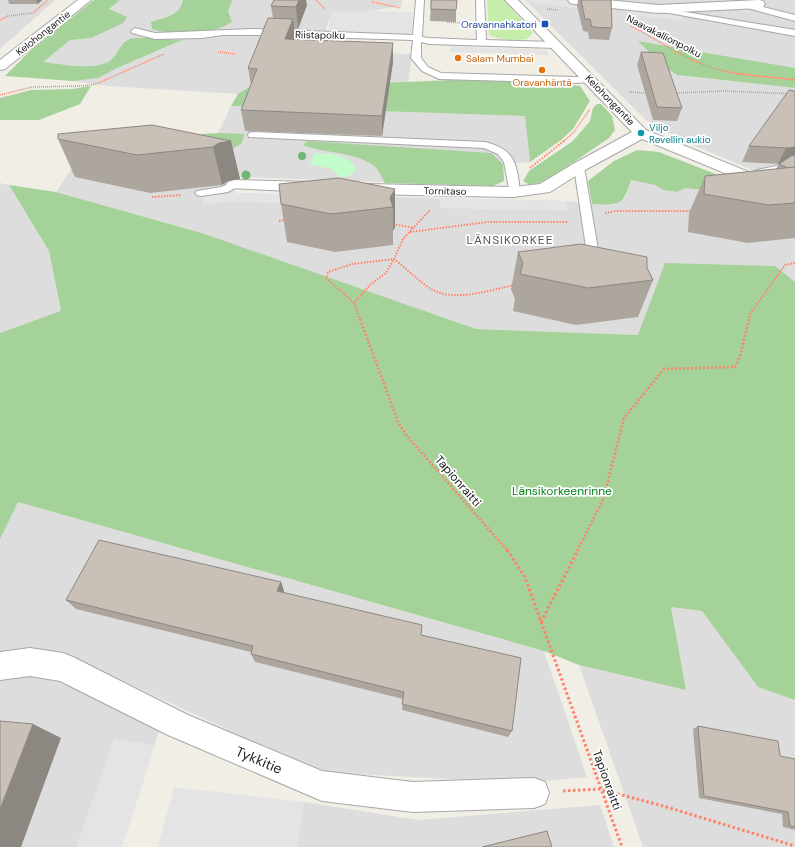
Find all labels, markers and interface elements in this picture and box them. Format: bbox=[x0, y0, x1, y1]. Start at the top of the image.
street label: Kelohongantie bbox=[13, 8, 73, 58]
street label: Naavakallionpolku bbox=[624, 12, 704, 61]
place label: Oravannahkatori bbox=[461, 18, 537, 31]
marker: Oravannahkatori bbox=[540, 19, 550, 29]
street label: Riistapolku bbox=[295, 28, 345, 42]
place label: Salam Mumbai bbox=[466, 52, 534, 65]
marker: Salam Mumbai bbox=[453, 53, 463, 63]
marker: Oravanhäntä bbox=[537, 65, 547, 75]
street label: Kelohongantie bbox=[583, 72, 638, 128]
place label: Oravanhäntä bbox=[512, 76, 572, 89]
place label: Viljo Revellin aukio bbox=[649, 121, 711, 146]
marker: Viljo Revellin aukio bbox=[636, 128, 646, 138]
street label: Tornitaso bbox=[423, 184, 467, 198]
district label: LÄNSIKORKEE bbox=[467, 232, 553, 248]
street label: Tapionraitti bbox=[431, 452, 485, 510]
park label: Länsikorkeenrinne bbox=[512, 483, 612, 499]
street label: Tykkitie bbox=[233, 742, 285, 778]
street label: Tapionraitti bbox=[589, 748, 625, 812]

